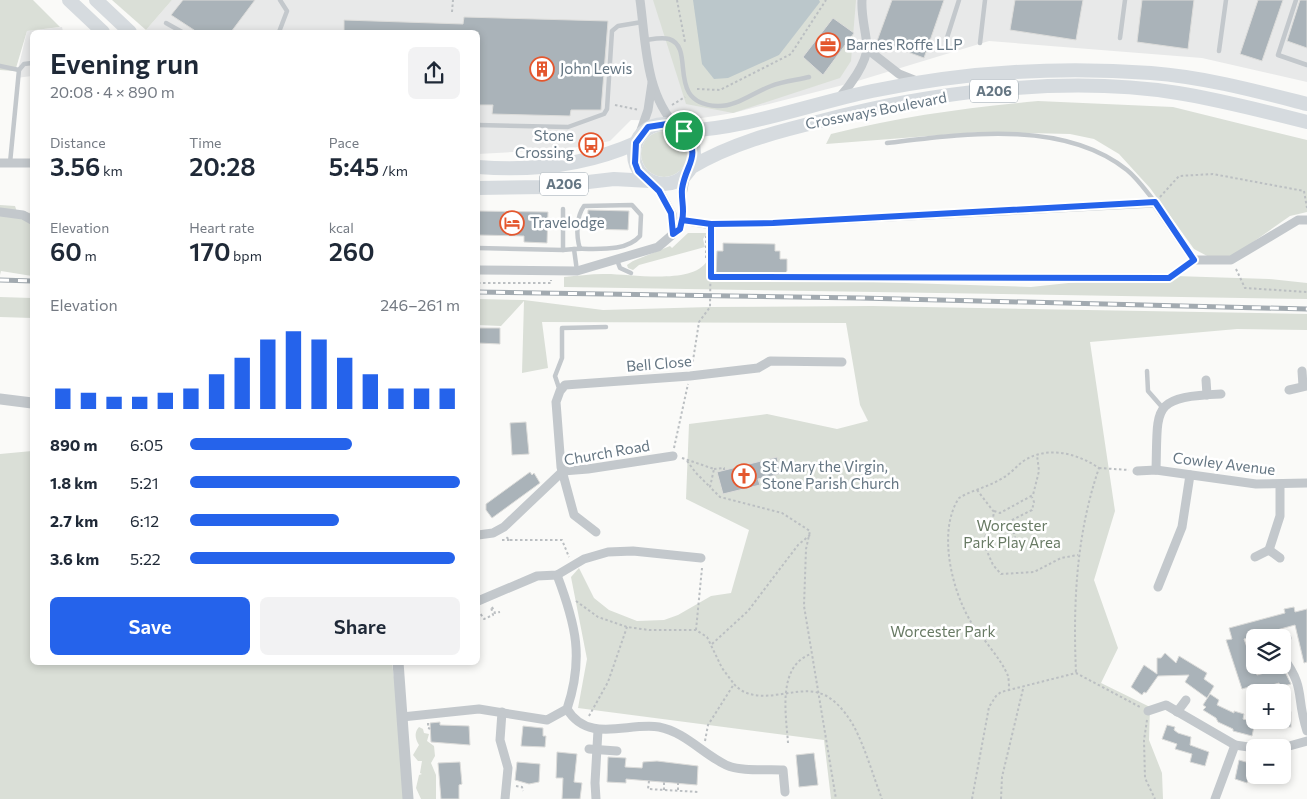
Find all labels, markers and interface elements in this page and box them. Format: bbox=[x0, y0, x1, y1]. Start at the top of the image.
office icon: Barnes Roffe LLP bbox=[815, 32, 841, 58]
place label: Barnes Roffe LLP bbox=[846, 35, 963, 53]
text: Evening run bbox=[50, 46, 199, 80]
button: share bbox=[408, 47, 460, 99]
building icon: John Lewis bbox=[529, 56, 555, 82]
place label: John Lewis bbox=[560, 59, 633, 77]
road number: A206 bbox=[970, 80, 1018, 102]
text: 20:08 · 4 × 890 m bbox=[50, 82, 175, 101]
street label: Crossways Boulevard bbox=[804, 87, 948, 133]
pin bbox=[663, 110, 705, 152]
icon: arrive bbox=[670, 117, 698, 145]
place label: Stone Crossing bbox=[515, 126, 574, 161]
bus stop icon: Stone Crossing bbox=[578, 132, 604, 158]
text: Distance bbox=[50, 134, 106, 151]
text: Time bbox=[189, 134, 222, 151]
text: Pace bbox=[329, 134, 359, 151]
text: 3.56 bbox=[50, 151, 100, 181]
text: 20:28 bbox=[189, 151, 256, 181]
text: 5:45 bbox=[329, 151, 379, 181]
text: km bbox=[100, 162, 123, 179]
text: /km bbox=[379, 162, 408, 179]
road number: A206 bbox=[540, 172, 588, 195]
hotel icon: Travelodge bbox=[499, 210, 525, 236]
place label: Travelodge bbox=[530, 213, 605, 231]
text: Elevation bbox=[50, 219, 109, 236]
text: Heart rate bbox=[189, 219, 254, 236]
text: kcal bbox=[329, 219, 354, 236]
text: 60 bbox=[50, 236, 82, 266]
text: 170 bbox=[189, 236, 230, 266]
text: 260 bbox=[329, 236, 374, 266]
text: m bbox=[82, 247, 97, 264]
text: bpm bbox=[230, 247, 262, 264]
text: Elevation bbox=[50, 295, 118, 314]
text: 246–261 m bbox=[380, 295, 460, 314]
street label: Bell Close bbox=[625, 351, 693, 375]
text: 890 m bbox=[50, 435, 97, 454]
text: 6:05 bbox=[130, 435, 163, 454]
street label: Church Road bbox=[562, 436, 651, 468]
street label: Cowley Avenue bbox=[1172, 448, 1276, 478]
place label: St Mary the Virgin, Stone Parish Church bbox=[762, 457, 899, 492]
church icon: St Mary the Virgin, Stone Parish Church bbox=[731, 463, 757, 489]
text: 1.8 km bbox=[50, 473, 97, 492]
text: 5:21 bbox=[130, 473, 159, 492]
text: 2.7 km bbox=[50, 511, 98, 530]
text: 6:12 bbox=[130, 511, 159, 530]
park label: Worcester Park Play Area bbox=[963, 516, 1061, 551]
text: 3.6 km bbox=[50, 549, 99, 568]
text: 5:22 bbox=[130, 549, 161, 568]
button: Save bbox=[50, 597, 250, 655]
button: Share bbox=[260, 597, 460, 655]
park label: Worcester Park bbox=[890, 622, 996, 640]
map controls bbox=[1246, 629, 1291, 784]
button: layers bbox=[1246, 629, 1291, 674]
button: + bbox=[1246, 684, 1291, 729]
button: − bbox=[1246, 739, 1291, 784]

